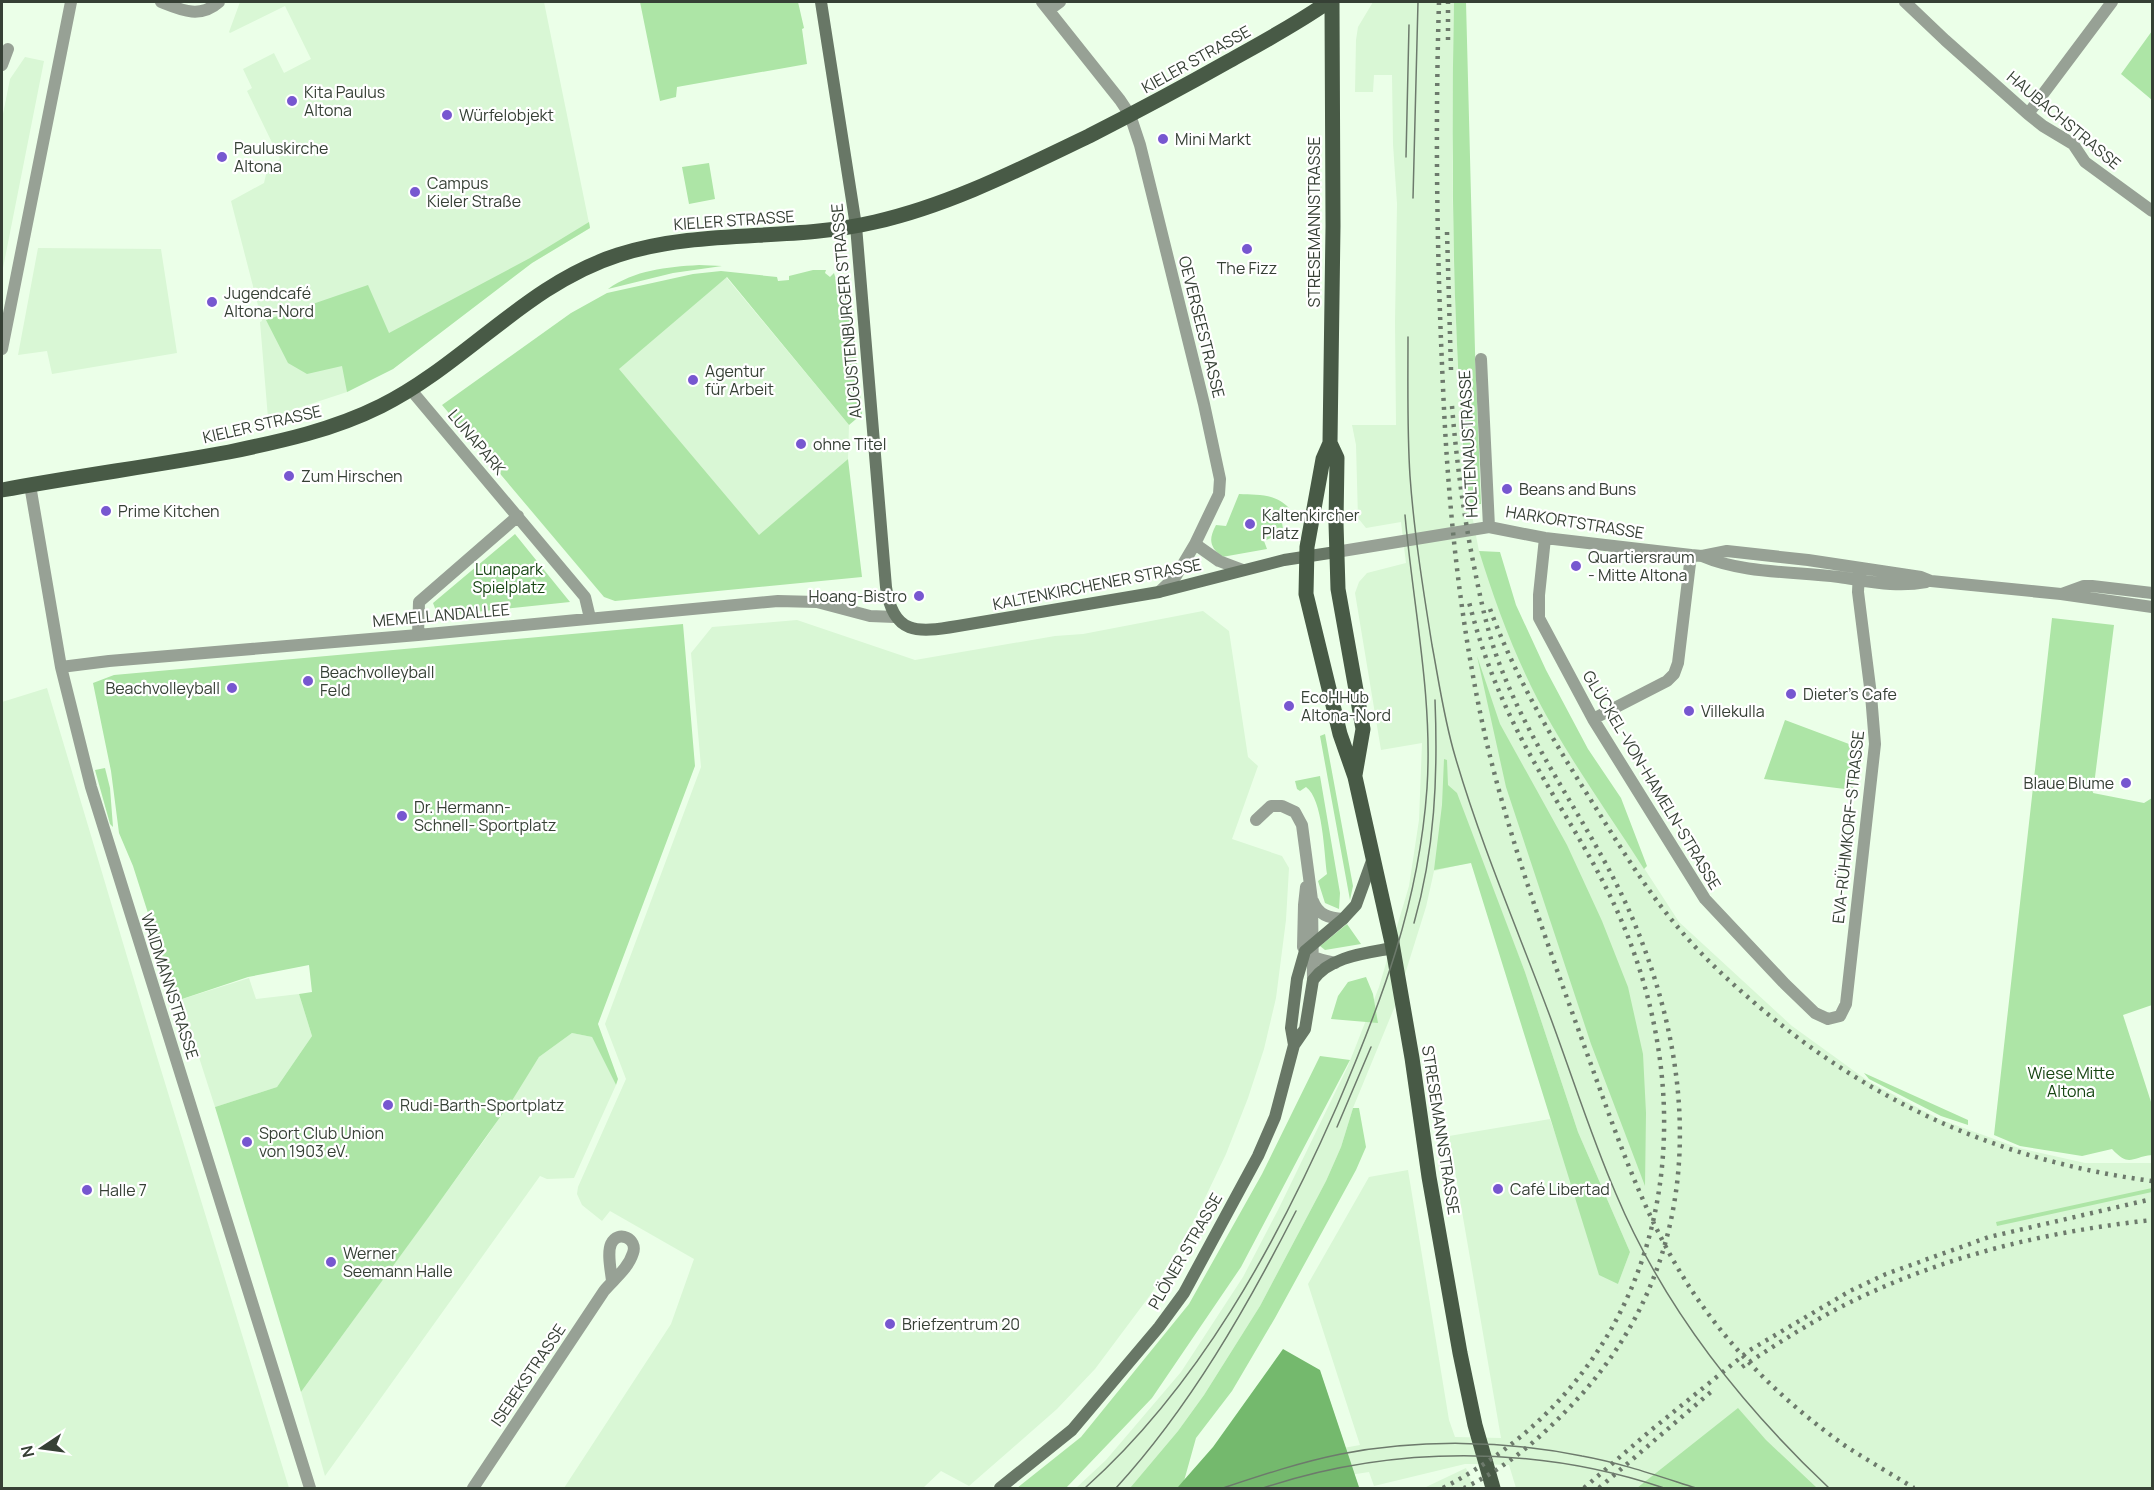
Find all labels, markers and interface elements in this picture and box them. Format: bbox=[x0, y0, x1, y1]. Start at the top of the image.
street label: KIELER STRASSE bbox=[1138, 20, 1254, 98]
street label: HAUBACHSTRASSE bbox=[2002, 66, 2126, 174]
place label: Kita Paulus Altona bbox=[304, 81, 385, 121]
marker: Kita Paulus Altona bbox=[285, 94, 299, 108]
place label: Würfelobjekt bbox=[459, 104, 554, 126]
marker: Würfelobjekt bbox=[440, 108, 454, 122]
place label: Mini Markt bbox=[1175, 128, 1251, 150]
marker: Mini Markt bbox=[1156, 132, 1170, 146]
street label: STRESEMANNSTRASSE bbox=[1303, 136, 1325, 308]
place label: Pauluskirche Altona bbox=[234, 137, 328, 177]
marker: Pauluskirche Altona bbox=[215, 150, 229, 164]
place label: Campus Kieler Straße bbox=[427, 172, 521, 212]
marker: Campus Kieler Straße bbox=[408, 185, 422, 199]
street label: AUGUSTENBURGER STRASSE bbox=[826, 203, 866, 419]
street label: KIELER STRASSE bbox=[673, 205, 795, 235]
marker: The Fizz bbox=[1240, 242, 1254, 256]
street label: OEVERSEESTRASSE bbox=[1174, 254, 1230, 400]
place label: The Fizz bbox=[1217, 257, 1277, 279]
place label: Jugendcafé Altona-Nord bbox=[224, 282, 314, 322]
marker: Jugendcafé Altona-Nord bbox=[205, 295, 219, 309]
place label: Agentur für Arbeit bbox=[705, 360, 774, 400]
street label: HOLTENAUSTRASSE bbox=[1453, 370, 1483, 518]
marker: Agentur für Arbeit bbox=[686, 373, 700, 387]
street label: KIELER STRASSE bbox=[200, 400, 324, 448]
street label: LUNAPARK bbox=[443, 405, 511, 480]
place label: ohne Titel bbox=[813, 433, 886, 455]
marker: ohne Titel bbox=[794, 437, 808, 451]
place label: Zum Hirschen bbox=[301, 465, 403, 487]
marker: Zum Hirschen bbox=[282, 469, 296, 483]
place label: Beans and Buns bbox=[1519, 478, 1636, 500]
marker: Beans and Buns bbox=[1500, 482, 1514, 496]
place label: Prime Kitchen bbox=[118, 500, 220, 522]
street label: HARKORTSTRASSE bbox=[1504, 500, 1646, 544]
marker: Prime Kitchen bbox=[99, 504, 113, 518]
place label: Kaltenkircher Platz bbox=[1262, 504, 1360, 544]
marker: Kaltenkircher Platz bbox=[1243, 517, 1257, 531]
place label: Quartiersraum - Mitte Altona bbox=[1588, 546, 1695, 586]
street label: KALTENKIRCHENER STRASSE bbox=[991, 553, 1203, 615]
park label: Lunapark Spielplatz bbox=[472, 558, 546, 598]
marker: Quartiersraum - Mitte Altona bbox=[1569, 559, 1583, 573]
place label: Hoang-Bistro bbox=[809, 585, 907, 607]
marker: Hoang-Bistro bbox=[912, 589, 926, 603]
street label: MEMELLANDALLEE bbox=[371, 598, 511, 632]
place label: Beachvolleyball Feld bbox=[320, 661, 434, 701]
street label: GLÜCKEL-VON-HAMELN-STRASSE bbox=[1578, 666, 1726, 894]
marker: Beachvolleyball Feld bbox=[301, 674, 315, 688]
place label: Beachvolleyball bbox=[106, 677, 220, 699]
marker: Beachvolleyball bbox=[225, 681, 239, 695]
place label: Dieter's Cafe bbox=[1803, 683, 1897, 705]
place label: EcoHHub Altona-Nord bbox=[1301, 686, 1391, 726]
marker: Dieter's Cafe bbox=[1784, 687, 1798, 701]
marker: EcoHHub Altona-Nord bbox=[1282, 699, 1296, 713]
place label: Villekulla bbox=[1701, 700, 1765, 722]
marker: Villekulla bbox=[1682, 704, 1696, 718]
street label: EVA-RÜHMKORF-STRASSE bbox=[1827, 729, 1869, 925]
place label: Blaue Blume bbox=[2024, 772, 2114, 794]
marker: Blaue Blume bbox=[2119, 776, 2133, 790]
place label: Dr. Hermann- Schnell- Sportplatz bbox=[414, 796, 556, 836]
marker: Dr. Hermann- Schnell- Sportplatz bbox=[395, 809, 409, 823]
street label: WAIDMANNSTRASSE bbox=[136, 910, 204, 1062]
street label: STRESEMANNSTRASSE bbox=[1417, 1044, 1465, 1216]
park label: Wiese Mitte Altona bbox=[2027, 1062, 2115, 1102]
place label: Rudi-Barth-Sportplatz bbox=[400, 1094, 565, 1116]
marker: Rudi-Barth-Sportplatz bbox=[381, 1098, 395, 1112]
place label: Sport Club Union von 1903 eV. bbox=[259, 1122, 384, 1162]
marker: Sport Club Union von 1903 eV. bbox=[240, 1135, 254, 1149]
place label: Café Libertad bbox=[1510, 1178, 1610, 1200]
place label: Halle 7 bbox=[99, 1179, 147, 1201]
marker: Café Libertad bbox=[1491, 1182, 1505, 1196]
marker: Halle 7 bbox=[80, 1183, 94, 1197]
street label: PLÖNER STRASSE bbox=[1143, 1189, 1227, 1313]
place label: Werner Seemann Halle bbox=[343, 1242, 453, 1282]
marker: Werner Seemann Halle bbox=[324, 1255, 338, 1269]
place label: Briefzentrum 20 bbox=[902, 1313, 1020, 1335]
marker: Briefzentrum 20 bbox=[883, 1317, 897, 1331]
street label: ISEBEKSTRASSE bbox=[486, 1319, 570, 1431]
north arrow bbox=[12, 1418, 72, 1478]
text: N bbox=[15, 1443, 39, 1459]

